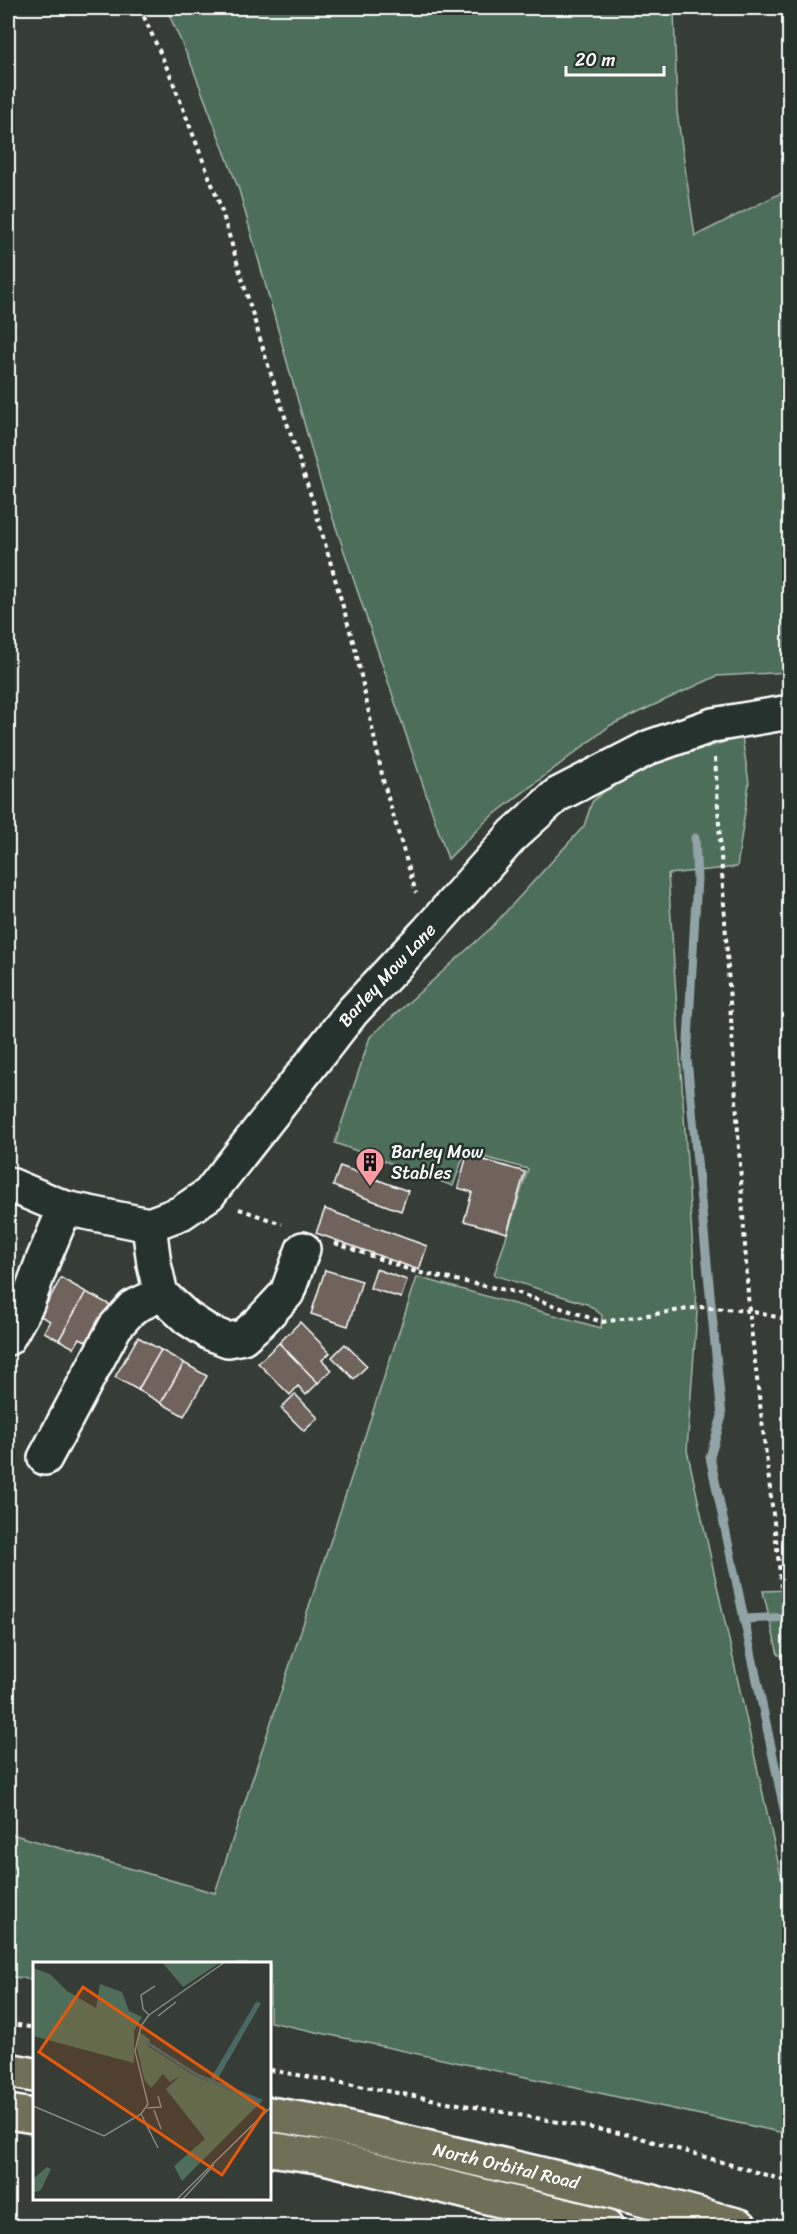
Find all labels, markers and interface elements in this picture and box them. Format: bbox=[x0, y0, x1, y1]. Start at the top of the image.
scale bar bbox=[566, 39, 664, 77]
text: 20 m bbox=[575, 44, 615, 76]
street label: Barley Mow Lane bbox=[330, 916, 444, 1034]
place label: Barley Mow Stables bbox=[391, 1136, 484, 1189]
building icon: Barley Mow Stables bbox=[354, 1146, 386, 1188]
inset map bbox=[33, 1962, 272, 2201]
street label: North Orbital Road bbox=[430, 2133, 584, 2199]

